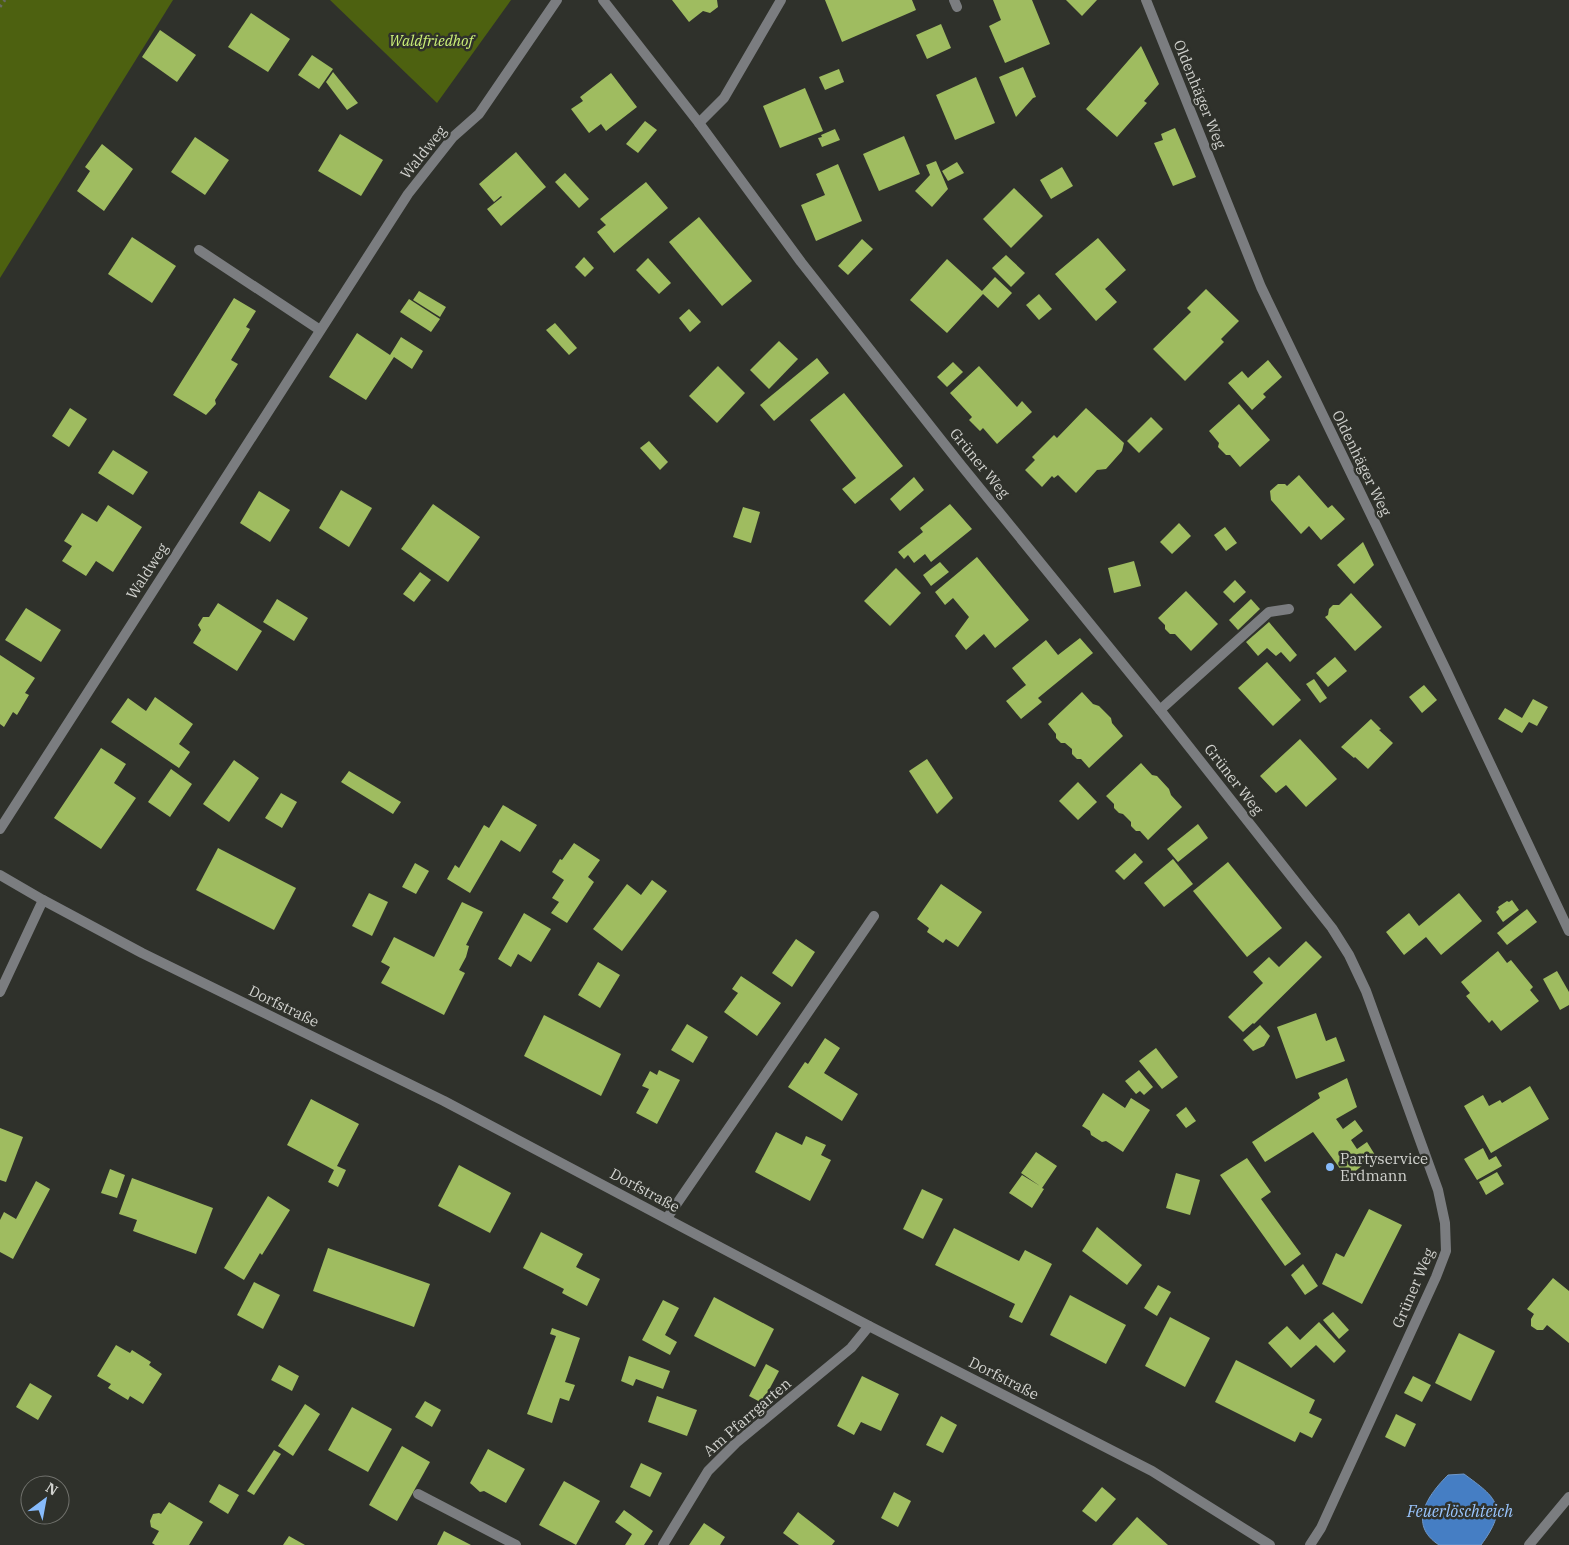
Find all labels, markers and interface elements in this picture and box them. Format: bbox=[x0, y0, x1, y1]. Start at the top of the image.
park label: Waldfriedhof bbox=[389, 31, 476, 50]
street label: Oldenhäger Weg bbox=[1170, 37, 1230, 151]
street label: Waldweg bbox=[396, 121, 450, 183]
street label: Oldenhäger Weg bbox=[1328, 407, 1396, 519]
street label: Grüner Weg bbox=[946, 424, 1014, 502]
street label: Waldweg bbox=[122, 539, 172, 603]
street label: Grüner Weg bbox=[1200, 740, 1268, 818]
street label: Dorfstraße bbox=[246, 981, 322, 1031]
place label: Partyservice Erdmann bbox=[1340, 1149, 1428, 1185]
marker: Partyservice Erdmann bbox=[1324, 1161, 1336, 1173]
street label: Dorfstraße bbox=[607, 1164, 683, 1216]
street label: Grüner Weg bbox=[1388, 1245, 1438, 1331]
street label: Dorfstraße bbox=[966, 1352, 1042, 1404]
street label: Am Pfarrgarten bbox=[699, 1373, 795, 1460]
north arrow bbox=[20, 1475, 70, 1525]
text: N bbox=[42, 1478, 61, 1500]
water label: Feuerlöschteich bbox=[1406, 1501, 1513, 1521]

